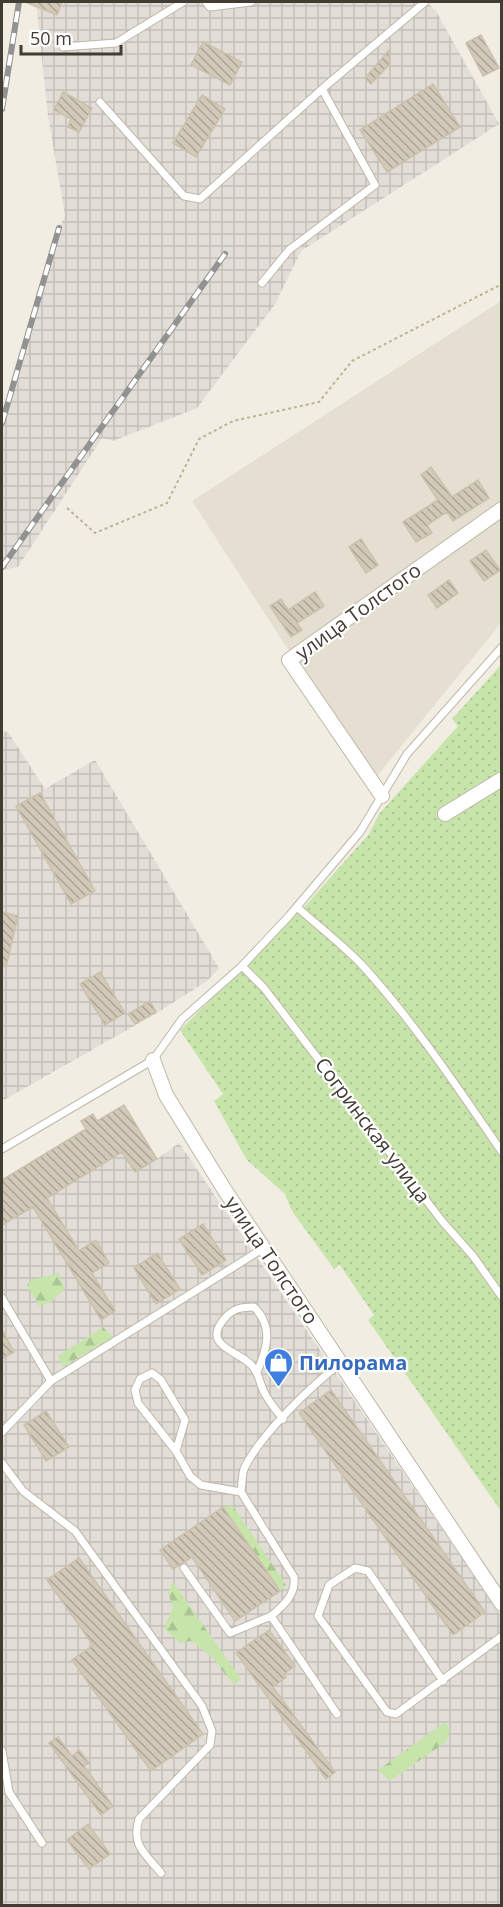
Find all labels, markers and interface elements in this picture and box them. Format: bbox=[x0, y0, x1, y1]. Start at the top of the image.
scale bar bbox=[21, 18, 122, 56]
text: 50 m bbox=[30, 26, 72, 50]
street label: улица Толстого bbox=[290, 556, 426, 666]
street label: Согринская улица bbox=[309, 1052, 437, 1208]
street label: улица Толстого bbox=[219, 1191, 325, 1329]
shop icon: Пилорама bbox=[262, 1346, 294, 1388]
place label: Пилорама bbox=[299, 1349, 407, 1376]

